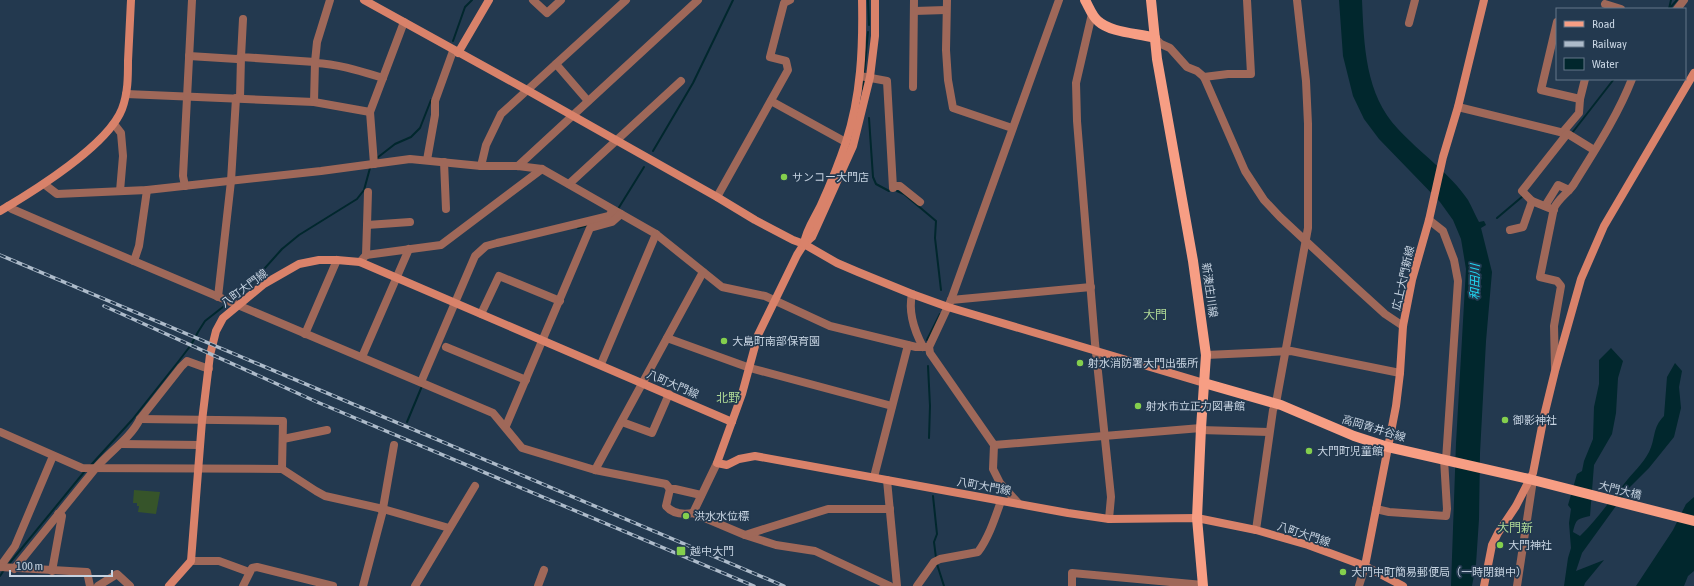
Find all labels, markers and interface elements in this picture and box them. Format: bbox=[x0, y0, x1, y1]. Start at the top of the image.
legend bbox=[1556, 8, 1686, 80]
text: Road bbox=[1592, 17, 1615, 31]
text: Railway bbox=[1592, 37, 1627, 51]
text: Water bbox=[1592, 57, 1619, 71]
place label: サンコー大門店 bbox=[792, 171, 869, 183]
marker: サンコー大門店 bbox=[779, 172, 789, 182]
street label: 広上大門新線 bbox=[1390, 244, 1416, 312]
street label: 新湊庄川線 bbox=[1200, 262, 1220, 318]
water label: 和田川 bbox=[1468, 262, 1482, 300]
street label: 八町大門線 bbox=[218, 267, 270, 309]
district label: 大門 bbox=[1143, 308, 1167, 322]
place label: 大島町南部保育園 bbox=[732, 335, 820, 347]
marker: 大島町南部保育園 bbox=[719, 336, 729, 346]
place label: 射水消防署大門出張所 bbox=[1088, 357, 1199, 369]
marker: 射水消防署大門出張所 bbox=[1075, 358, 1085, 368]
street label: 八町大門線 bbox=[645, 368, 701, 400]
district label: 北野 bbox=[716, 391, 740, 405]
place label: 射水市立正力図書館 bbox=[1146, 400, 1245, 412]
marker: 射水市立正力図書館 bbox=[1133, 401, 1143, 411]
street label: 高岡青井谷線 bbox=[1341, 413, 1407, 443]
place label: 御影神社 bbox=[1512, 414, 1557, 426]
marker: 御影神社 bbox=[1500, 415, 1510, 425]
place label: 大門町児童館 bbox=[1317, 445, 1383, 457]
marker: 大門町児童館 bbox=[1304, 446, 1314, 456]
street label: 八町大門線 bbox=[956, 475, 1012, 497]
street label: 大門大橋 bbox=[1597, 479, 1643, 501]
place label: 洪水水位標 bbox=[694, 510, 749, 522]
marker: 洪水水位標 bbox=[681, 511, 691, 521]
street label: 八町大門線 bbox=[1276, 520, 1332, 548]
district label: 大門新 bbox=[1497, 521, 1533, 535]
place label: 大門神社 bbox=[1508, 539, 1552, 551]
marker: 大門神社 bbox=[1495, 540, 1505, 550]
marker: 越中大門 bbox=[675, 545, 687, 557]
place label: 越中大門 bbox=[690, 545, 734, 557]
scale bar bbox=[10, 552, 112, 578]
text: 100 m bbox=[16, 559, 43, 573]
place label: 大門中町簡易郵便局（一時閉鎖中） bbox=[1351, 566, 1527, 578]
marker: 大門中町簡易郵便局（一時閉鎖中） bbox=[1338, 567, 1348, 577]

